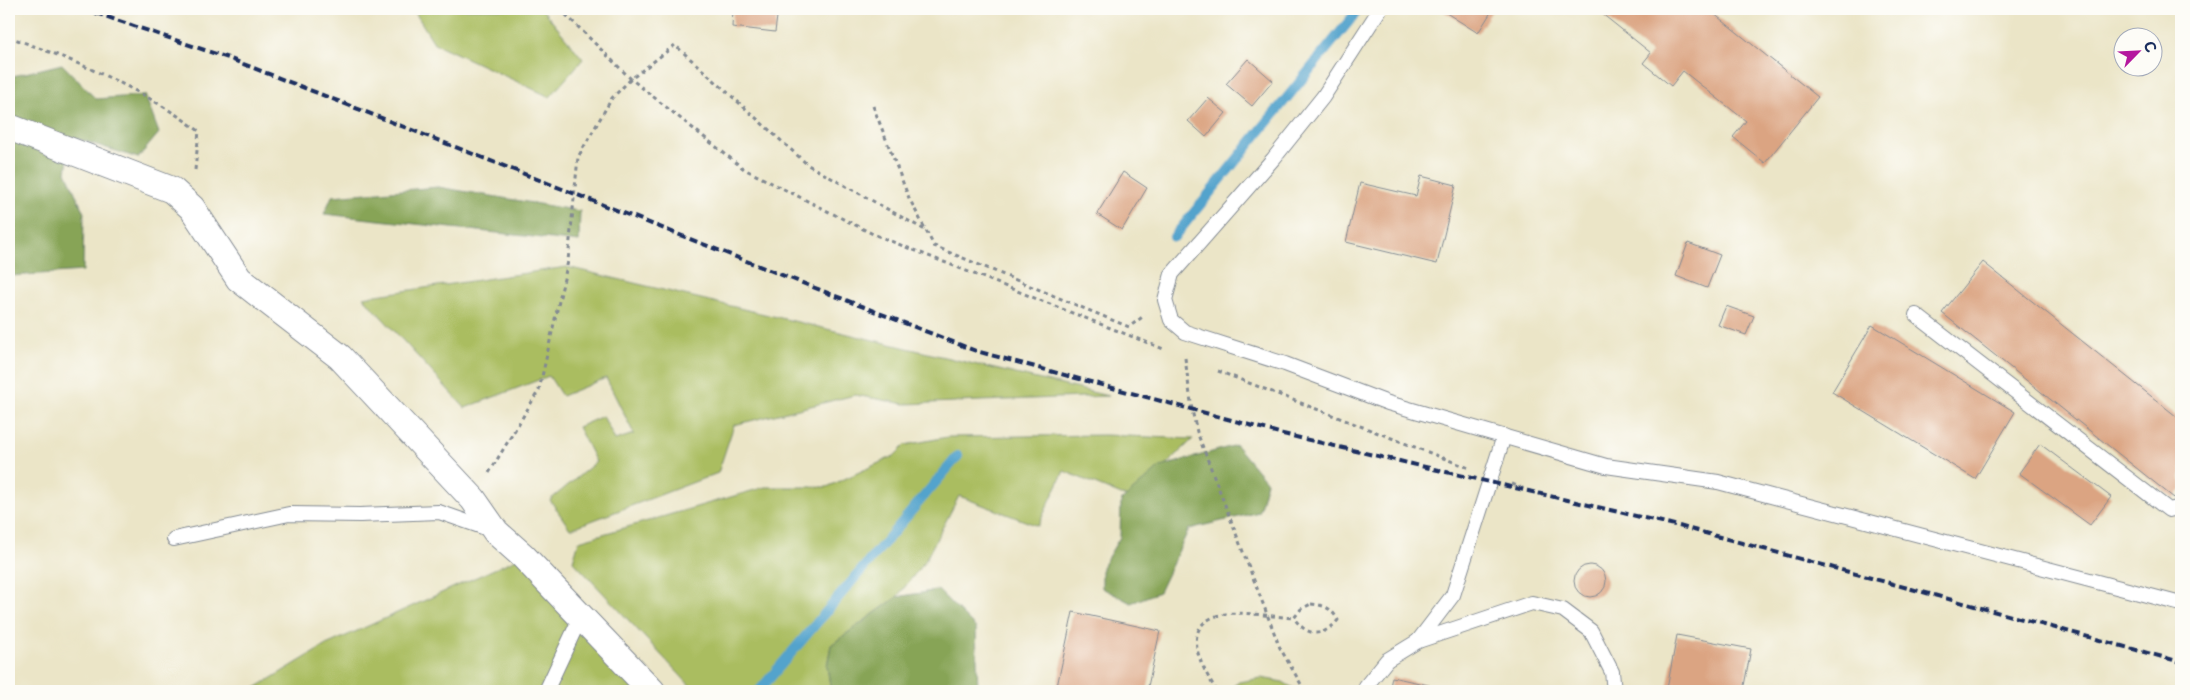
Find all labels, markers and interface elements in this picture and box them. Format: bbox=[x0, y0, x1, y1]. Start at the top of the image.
north arrow bbox=[2112, 28, 2162, 78]
text: С bbox=[2139, 37, 2162, 56]

